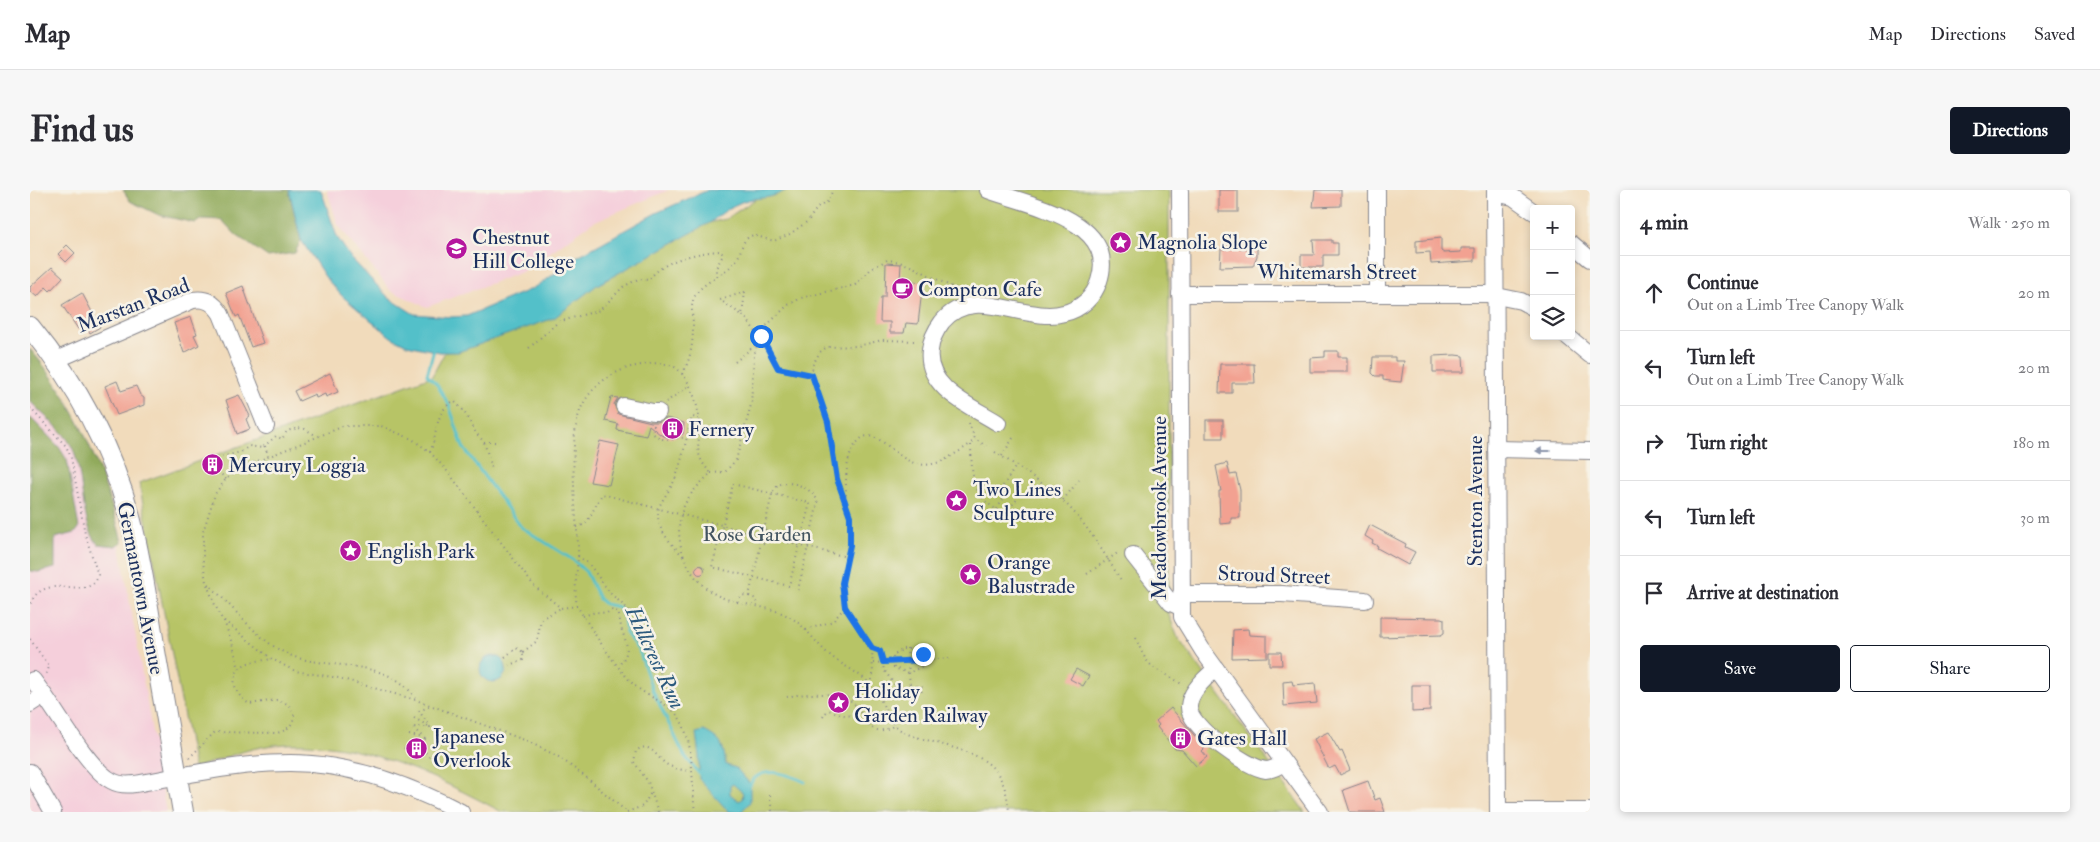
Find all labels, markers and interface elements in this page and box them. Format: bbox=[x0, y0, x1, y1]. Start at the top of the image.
text: Map bbox=[25, 19, 70, 50]
text: Map bbox=[1869, 23, 1902, 46]
text: Directions bbox=[1930, 23, 2006, 46]
text: Saved bbox=[2034, 23, 2075, 46]
button: Directions bbox=[1950, 107, 2070, 154]
text: Find us bbox=[30, 108, 134, 152]
map controls bbox=[1530, 205, 1575, 340]
button: + bbox=[1530, 205, 1575, 250]
text: 4 min bbox=[1640, 209, 1688, 236]
text: Walk · 250 m bbox=[1968, 213, 2050, 233]
place label: Chestnut Hill College bbox=[472, 224, 574, 275]
place label: Magnolia Slope bbox=[1137, 229, 1268, 256]
place icon: Magnolia Slope bbox=[1109, 230, 1133, 254]
school or university icon: Chestnut Hill College bbox=[444, 237, 468, 261]
button: − bbox=[1530, 250, 1575, 295]
street label: Whitemarsh Street bbox=[1256, 259, 1417, 286]
street label: Marstan Road bbox=[73, 271, 194, 339]
text: Continue bbox=[1687, 271, 1758, 295]
place label: Compton Cafe bbox=[918, 276, 1042, 303]
cafe icon: Compton Cafe bbox=[890, 277, 914, 301]
icon: ahead bbox=[1640, 279, 1668, 307]
text: 20 m bbox=[2018, 283, 2050, 303]
button: layers bbox=[1530, 295, 1575, 340]
text: Out on a Limb Tree Canopy Walk bbox=[1687, 295, 1904, 315]
route start bbox=[750, 325, 773, 348]
text: Turn left bbox=[1687, 346, 1755, 370]
icon: left bbox=[1640, 354, 1668, 382]
text: 20 m bbox=[2018, 358, 2050, 378]
text: Out on a Limb Tree Canopy Walk bbox=[1687, 370, 1904, 390]
place label: Fernery bbox=[688, 416, 755, 443]
street label: Meadowbrook Avenue bbox=[1146, 416, 1173, 600]
building icon: Fernery bbox=[660, 417, 684, 441]
icon: right bbox=[1640, 429, 1668, 457]
text: Turn right bbox=[1687, 431, 1767, 455]
text: 180 m bbox=[2013, 433, 2050, 453]
street label: Stenton Avenue bbox=[1462, 435, 1489, 566]
one-way arrow bbox=[1535, 447, 1551, 455]
place label: Mercury Loggia bbox=[228, 452, 366, 479]
building icon: Mercury Loggia bbox=[200, 453, 224, 477]
place label: Two Lines Sculpture bbox=[973, 476, 1061, 527]
place icon: Two Lines Sculpture bbox=[945, 489, 969, 513]
street label: Germantown Avenue bbox=[111, 499, 171, 677]
icon: left bbox=[1640, 504, 1668, 532]
text: Turn left bbox=[1687, 506, 1755, 530]
text: 30 m bbox=[2020, 508, 2050, 528]
park label: Rose Garden bbox=[702, 521, 812, 548]
place label: English Park bbox=[367, 538, 475, 565]
place icon: English Park bbox=[339, 539, 363, 563]
place label: Orange Balustrade bbox=[987, 549, 1075, 600]
street label: Stroud Street bbox=[1217, 560, 1331, 591]
place icon: Orange Balustrade bbox=[959, 562, 983, 586]
icon: arrive bbox=[1640, 579, 1668, 607]
text: Arrive at destination bbox=[1687, 581, 1839, 605]
water label: Hillcrest Run bbox=[619, 600, 691, 714]
route end bbox=[912, 643, 935, 666]
button: Save bbox=[1640, 645, 1840, 692]
button: Share bbox=[1850, 645, 2050, 692]
place label: Holiday Garden Railway bbox=[854, 678, 988, 729]
place icon: Holiday Garden Railway bbox=[826, 691, 850, 715]
place label: Japanese Overlook bbox=[432, 723, 511, 774]
place label: Gates Hall bbox=[1197, 725, 1288, 752]
building icon: Gates Hall bbox=[1169, 726, 1193, 750]
building icon: Japanese Overlook bbox=[405, 736, 429, 760]

